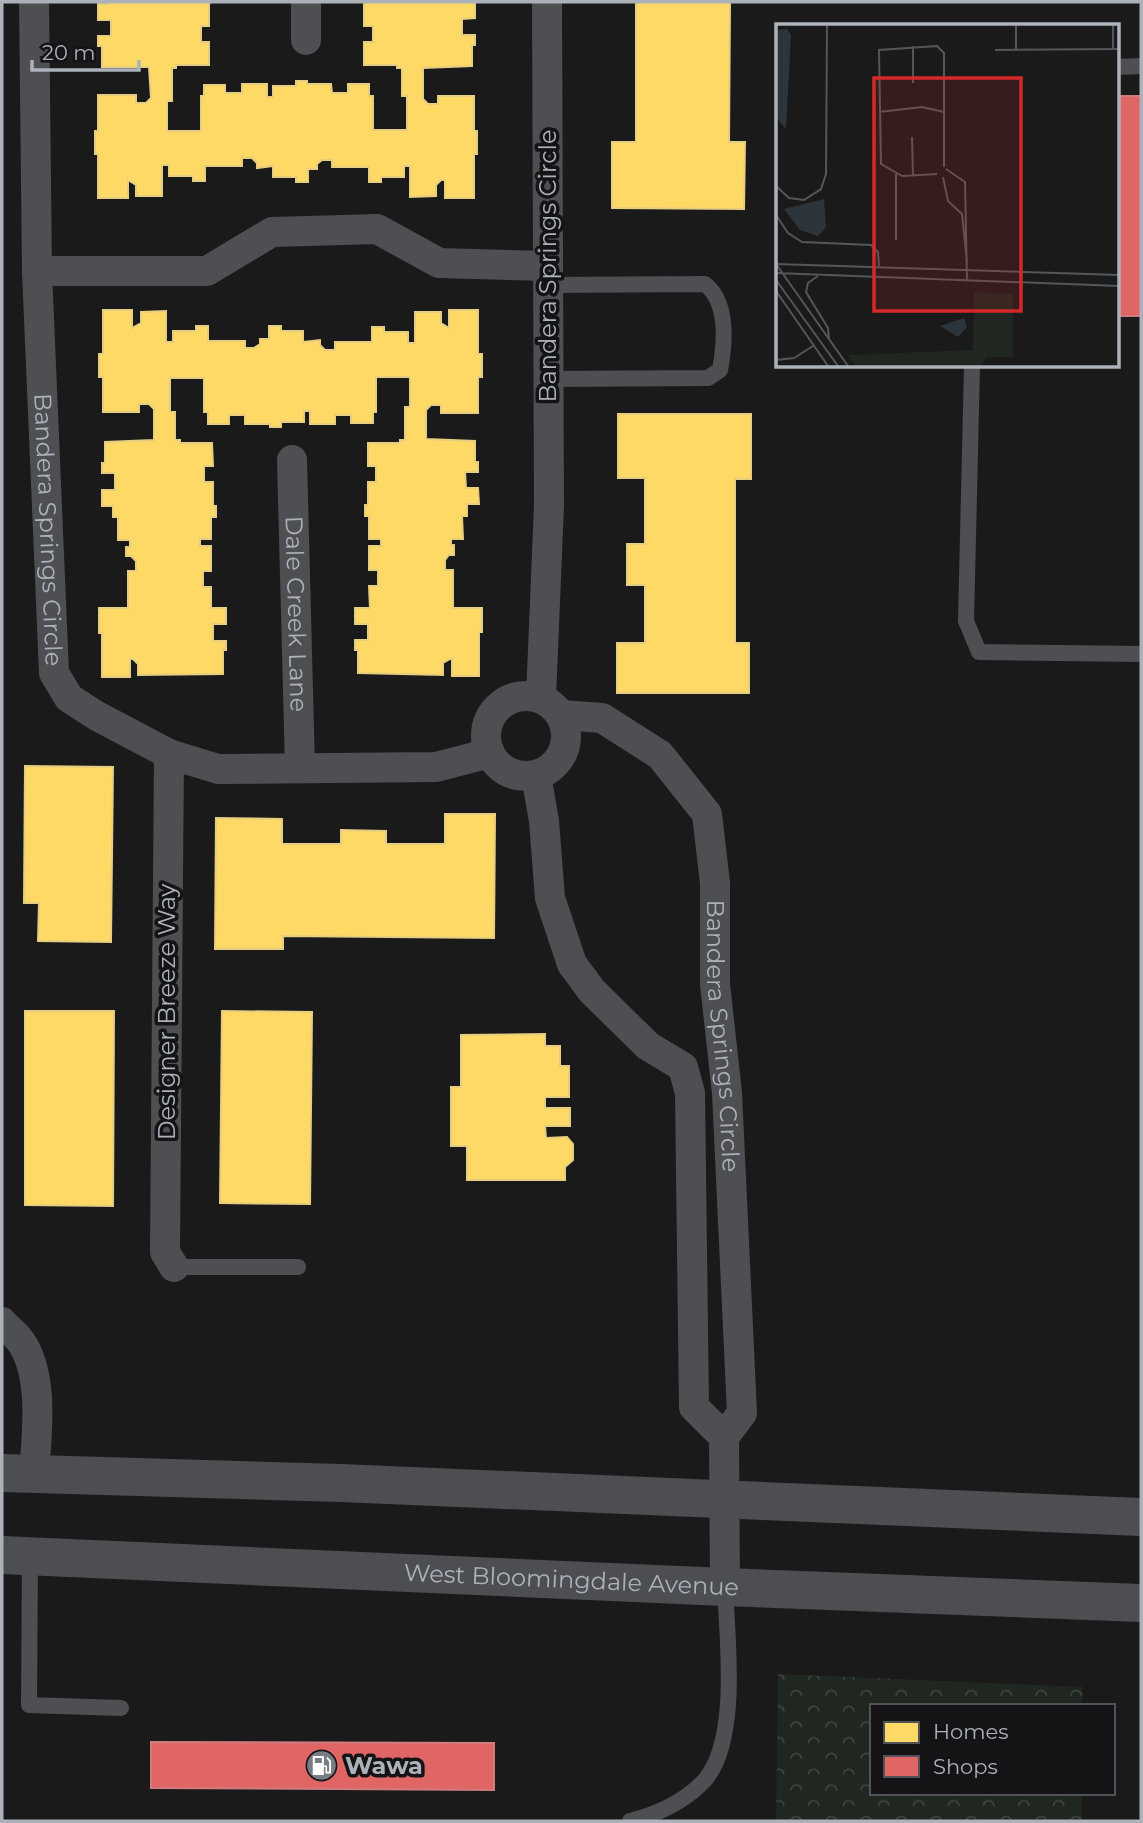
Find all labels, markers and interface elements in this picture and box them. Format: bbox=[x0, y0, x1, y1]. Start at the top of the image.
inset map bbox=[776, 24, 1118, 368]
scale bar bbox=[32, 28, 138, 72]
text: 20 m bbox=[42, 40, 96, 65]
street label: Bandera Springs Circle bbox=[533, 129, 562, 403]
street label: Bandera Springs Circle bbox=[28, 393, 69, 667]
street label: Dale Creek Lane bbox=[279, 515, 314, 712]
street label: Designer Breeze Way bbox=[152, 884, 181, 1140]
street label: Bandera Springs Circle bbox=[701, 900, 746, 1173]
street label: West Bloomingdale Avenue bbox=[403, 1558, 740, 1602]
legend bbox=[870, 1704, 1115, 1795]
text: Homes bbox=[933, 1719, 1008, 1744]
fuel station icon: Wawa bbox=[305, 1749, 339, 1783]
place label: Wawa bbox=[345, 1751, 423, 1780]
text: Shops bbox=[933, 1754, 998, 1779]

